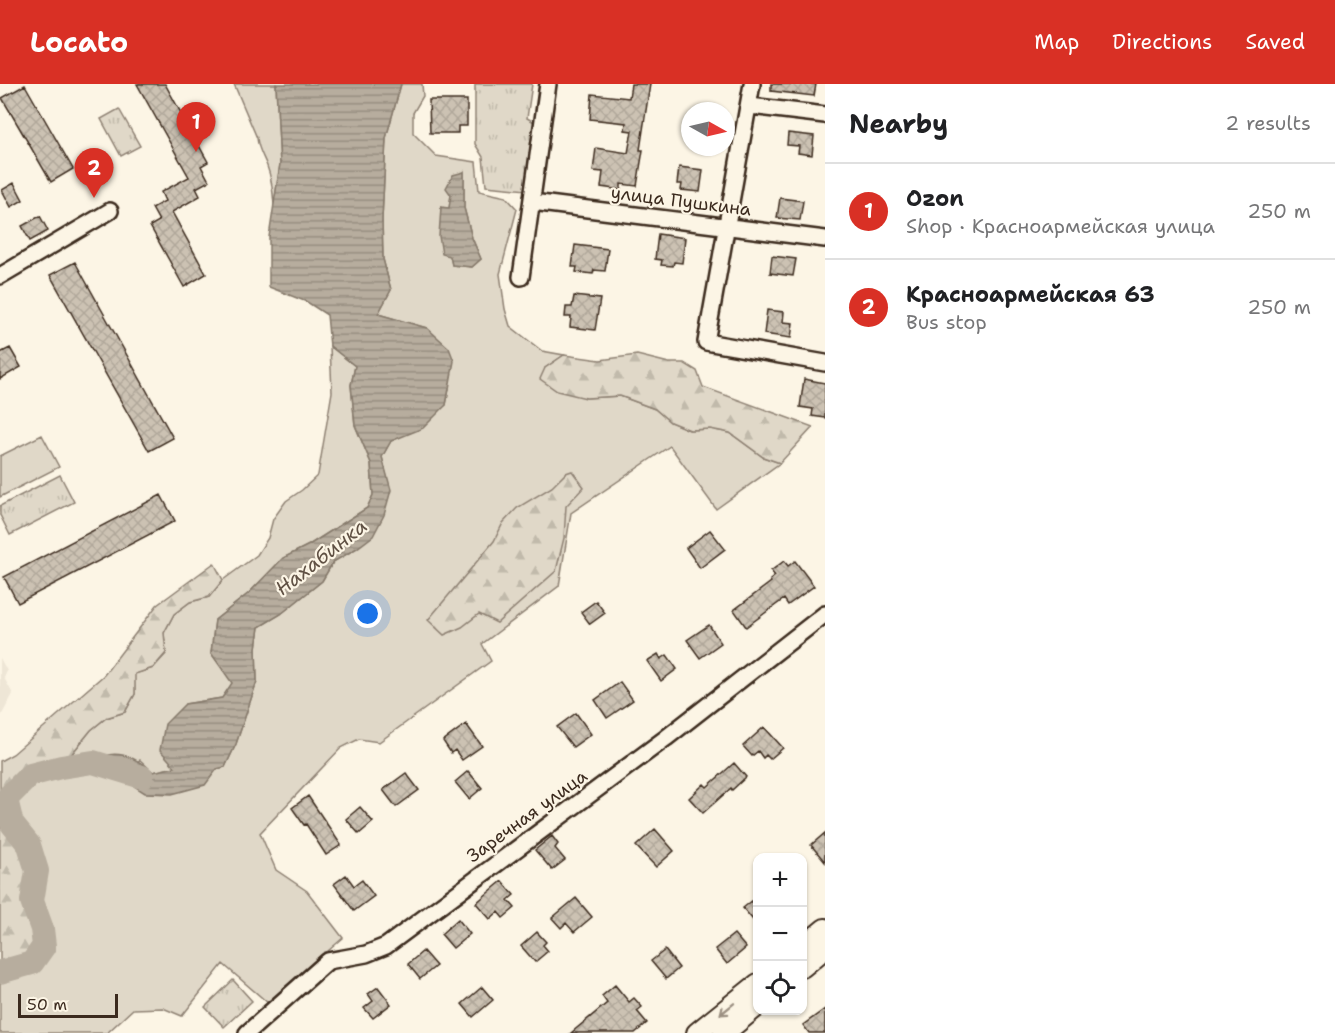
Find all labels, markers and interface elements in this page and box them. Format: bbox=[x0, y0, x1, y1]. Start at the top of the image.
text: Locato bbox=[30, 23, 128, 61]
text: Map bbox=[1034, 28, 1079, 56]
text: Directions bbox=[1112, 28, 1212, 56]
text: Saved bbox=[1245, 28, 1305, 56]
north arrow bbox=[681, 102, 735, 156]
pin: 1 bbox=[176, 103, 216, 152]
text: Nearby bbox=[849, 106, 948, 141]
text: 2 results bbox=[1225, 110, 1311, 136]
pin: 2 bbox=[74, 148, 113, 198]
street label: улица Пушкина bbox=[609, 180, 753, 222]
text: Ozon bbox=[906, 184, 964, 213]
text: 1 bbox=[864, 198, 873, 224]
text: 250 m bbox=[1247, 198, 1311, 224]
text: Shop · Красноармейская улица bbox=[906, 213, 1215, 239]
text: Красноармейская 63 bbox=[906, 280, 1155, 309]
text: 2 bbox=[862, 294, 876, 320]
text: 250 m bbox=[1247, 294, 1311, 320]
text: Bus stop bbox=[906, 309, 987, 335]
water label: Нахабинка bbox=[270, 513, 372, 601]
your location bbox=[353, 599, 382, 628]
street label: Заречная улица bbox=[462, 764, 592, 868]
map controls bbox=[753, 853, 807, 1015]
button: + bbox=[753, 853, 807, 907]
button: − bbox=[753, 907, 807, 961]
button: locate bbox=[753, 961, 807, 1015]
scale bar bbox=[18, 991, 118, 1018]
text: 50 m bbox=[27, 994, 67, 1015]
one-way arrow bbox=[719, 1002, 735, 1015]

